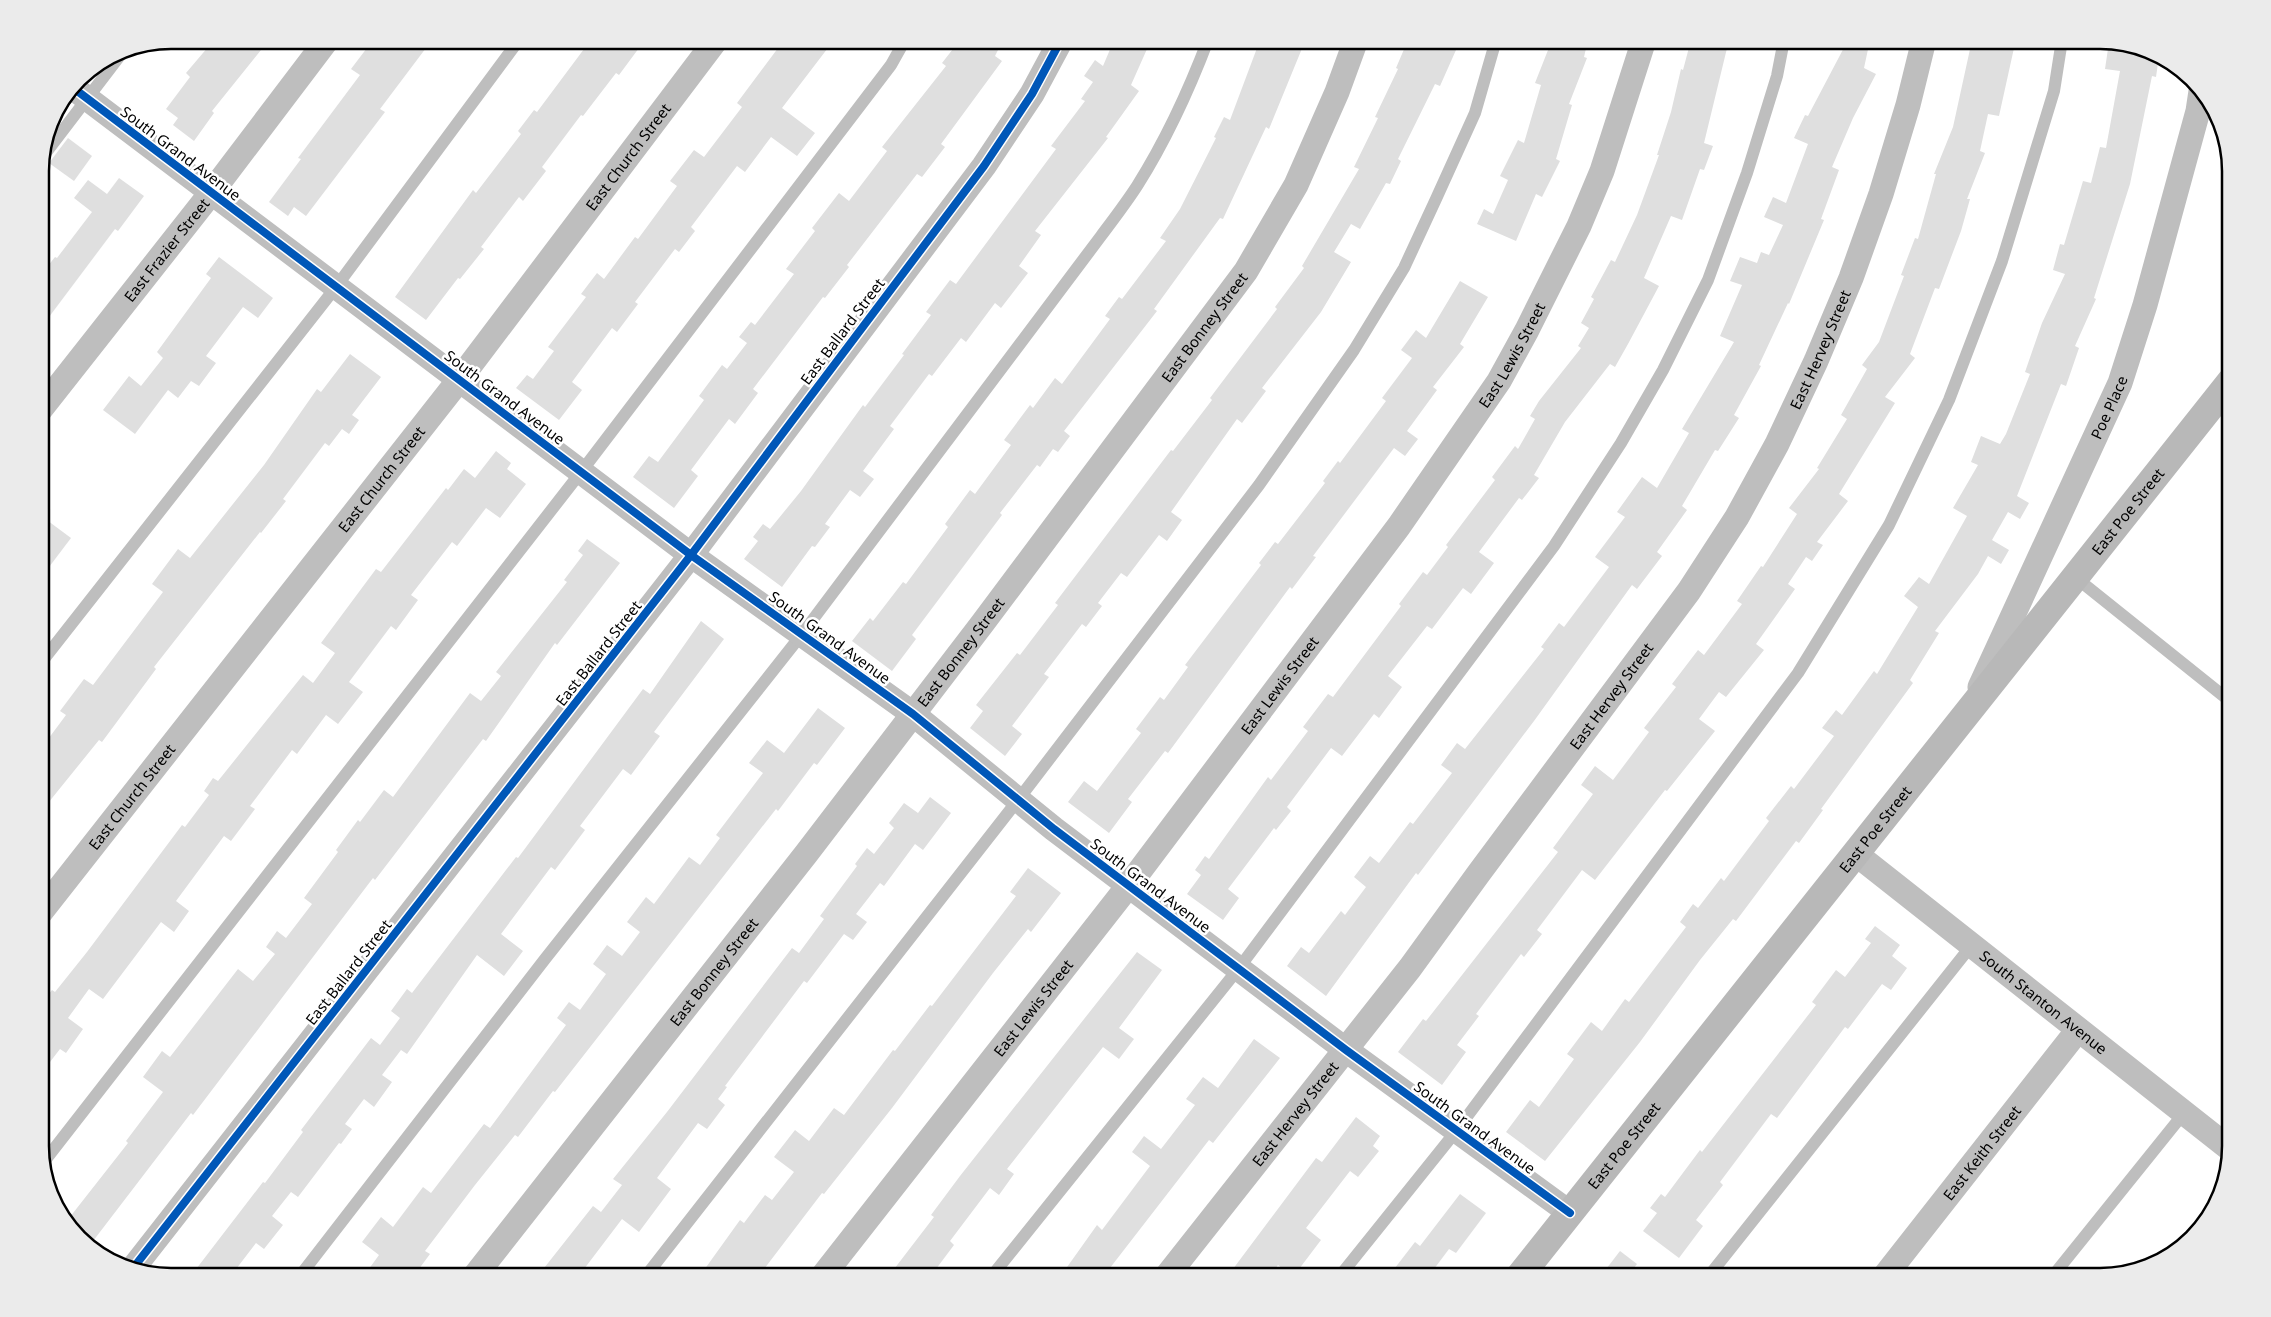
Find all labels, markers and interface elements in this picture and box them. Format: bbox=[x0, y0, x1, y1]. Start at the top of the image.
street label: East Church Street bbox=[581, 98, 675, 214]
street label: South Grand Avenue bbox=[117, 101, 245, 205]
street label: East Frazier Street bbox=[119, 193, 214, 306]
street label: East Bonney Street bbox=[1156, 268, 1252, 386]
street label: East Ballard Street bbox=[795, 273, 889, 388]
street label: East Hervey Street bbox=[1785, 286, 1855, 412]
street label: East Lewis Street bbox=[1474, 299, 1549, 412]
street label: South Grand Avenue bbox=[441, 345, 569, 449]
street label: Poe Place bbox=[2086, 373, 2132, 442]
street label: East Church Street bbox=[333, 421, 429, 536]
street label: East Poe Street bbox=[2087, 463, 2169, 559]
street label: South Grand Avenue bbox=[765, 586, 895, 688]
street label: East Bonney Street bbox=[912, 593, 1009, 711]
street label: East Ballard Street bbox=[551, 596, 646, 710]
street label: East Lewis Street bbox=[1236, 631, 1323, 738]
street label: East Hervey Street bbox=[1565, 638, 1658, 753]
street label: East Church Street bbox=[84, 739, 180, 854]
street label: East Poe Street bbox=[1834, 781, 1916, 877]
street label: South Grand Avenue bbox=[1087, 833, 1215, 937]
street label: East Bonney Street bbox=[665, 913, 763, 1030]
street label: East Ballard Street bbox=[301, 915, 396, 1029]
street label: South Stanton Avenue bbox=[1976, 946, 2111, 1058]
street label: East Lewis Street bbox=[989, 955, 1077, 1060]
street label: East Hervey Street bbox=[1247, 1057, 1343, 1170]
street label: South Grand Avenue bbox=[1410, 1076, 1540, 1178]
street label: East Poe Street bbox=[1583, 1097, 1665, 1193]
street label: East Keith Street bbox=[1938, 1101, 2025, 1204]

